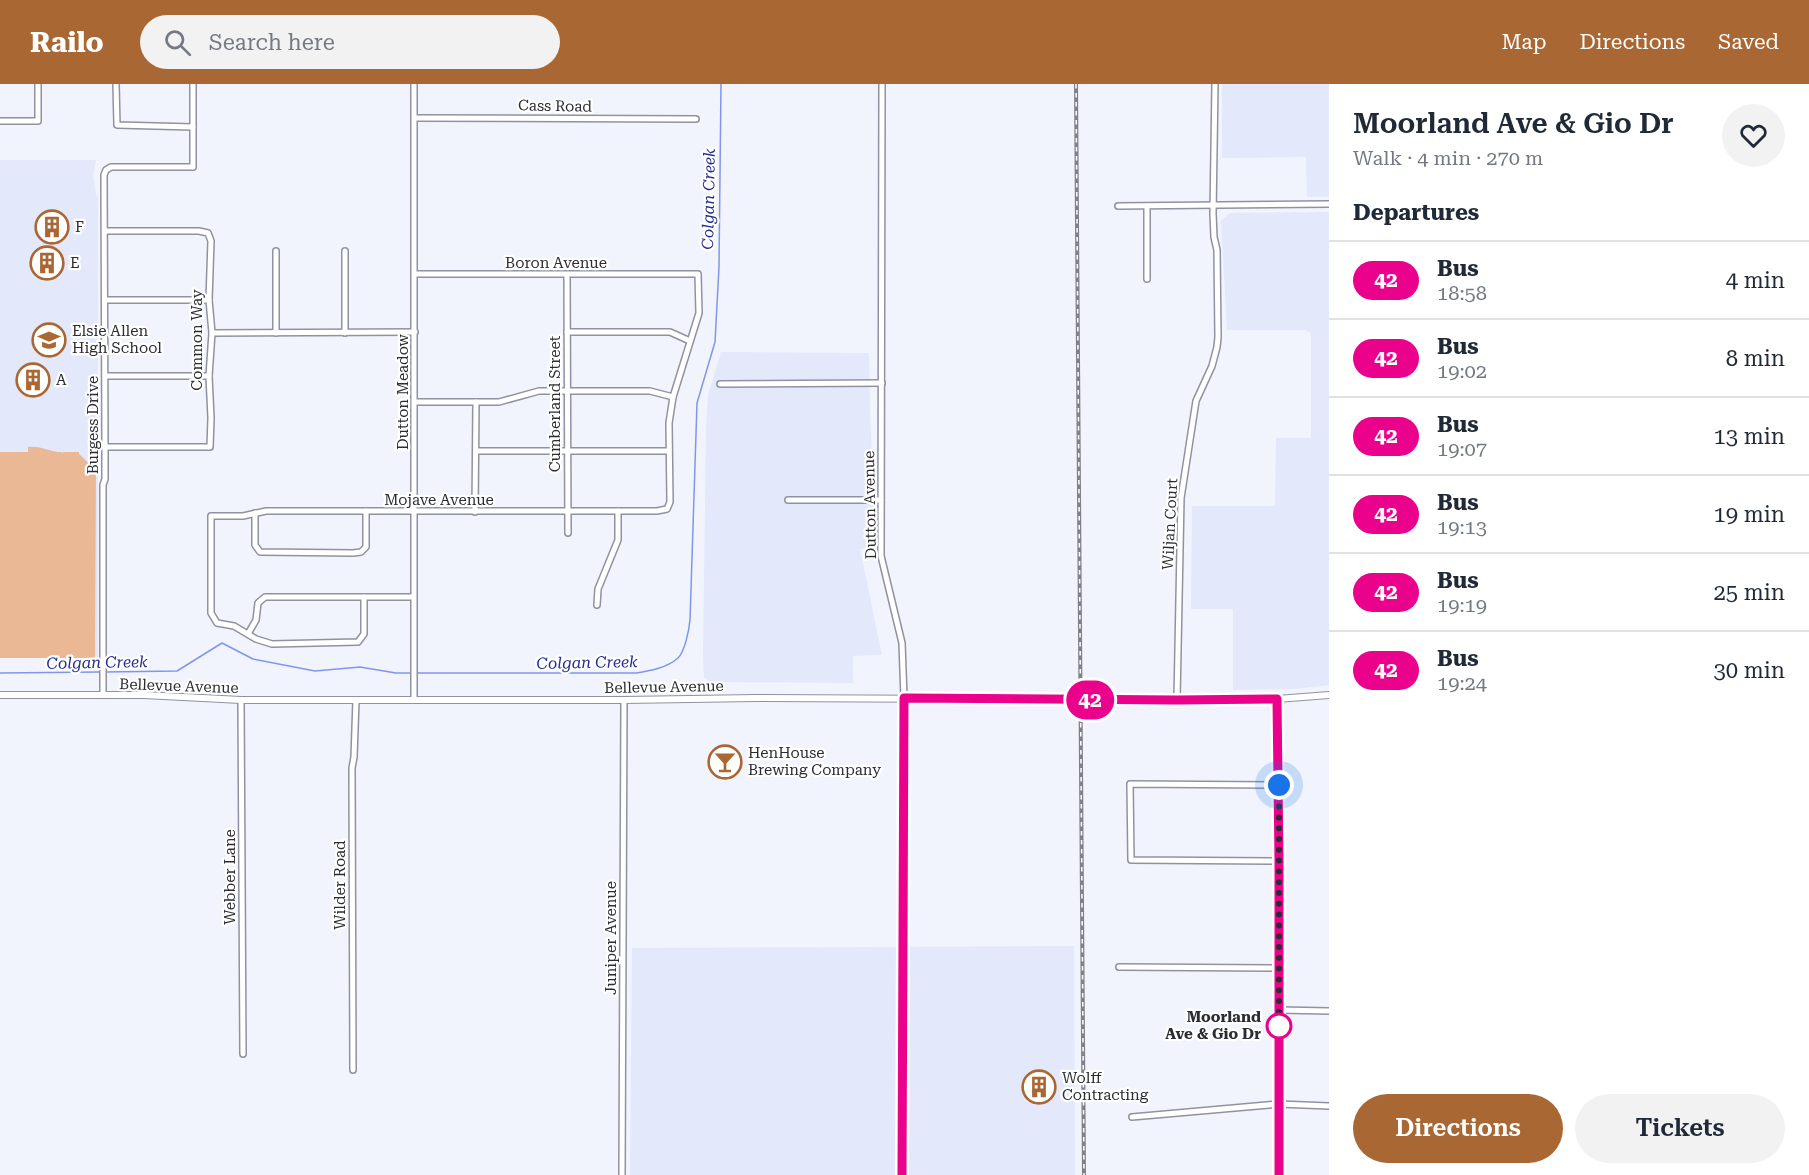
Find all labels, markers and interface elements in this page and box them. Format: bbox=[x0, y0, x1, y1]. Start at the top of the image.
search box bbox=[140, 15, 560, 69]
text: Railo bbox=[30, 26, 104, 59]
icon: search bbox=[161, 26, 194, 59]
text: Search here bbox=[209, 30, 335, 55]
text: Map bbox=[1502, 30, 1546, 54]
text: Directions bbox=[1579, 30, 1685, 54]
text: Saved bbox=[1718, 30, 1779, 54]
street label: Cass Road bbox=[518, 96, 592, 116]
button: heart bbox=[1722, 104, 1785, 167]
text: Moorland Ave & Gio Dr bbox=[1353, 107, 1673, 140]
text: Walk · 4 min · 270 m bbox=[1353, 146, 1543, 170]
water label: Colgan Creek bbox=[698, 148, 719, 250]
text: Departures bbox=[1353, 200, 1479, 225]
building icon: F bbox=[34, 209, 70, 245]
place label: F bbox=[75, 218, 84, 236]
building icon: E bbox=[29, 245, 65, 281]
place label: E bbox=[70, 254, 80, 272]
street label: Boron Avenue bbox=[505, 254, 607, 272]
text: Bus bbox=[1437, 256, 1479, 281]
text: 42 bbox=[1374, 268, 1398, 292]
text: 4 min bbox=[1726, 268, 1785, 293]
text: 18:58 bbox=[1437, 281, 1487, 305]
street label: Common Way bbox=[188, 289, 206, 391]
school or university icon: Elsie Allen High School bbox=[31, 322, 67, 358]
place label: Elsie Allen High School bbox=[72, 322, 162, 357]
street label: Dutton Meadow bbox=[394, 333, 412, 450]
text: Bus bbox=[1437, 334, 1479, 359]
street label: Cumberland Street bbox=[546, 335, 564, 472]
text: 42 bbox=[1374, 346, 1398, 370]
text: 8 min bbox=[1726, 346, 1785, 371]
text: 19:02 bbox=[1437, 359, 1487, 383]
building icon: A bbox=[15, 362, 51, 398]
place label: A bbox=[56, 371, 67, 389]
street label: Burgess Drive bbox=[84, 376, 102, 474]
text: Bus bbox=[1437, 412, 1479, 437]
text: 42 bbox=[1374, 424, 1398, 448]
text: 13 min bbox=[1714, 424, 1785, 449]
text: 19:07 bbox=[1437, 437, 1487, 461]
street label: Dutton Avenue bbox=[860, 451, 880, 559]
street label: Wiljan Court bbox=[1159, 477, 1181, 570]
text: Bus bbox=[1437, 490, 1479, 515]
street label: Mojave Avenue bbox=[384, 491, 494, 509]
text: 42 bbox=[1374, 502, 1398, 526]
text: 19 min bbox=[1714, 502, 1785, 527]
text: 19:13 bbox=[1437, 515, 1487, 539]
text: Bus bbox=[1437, 568, 1479, 593]
text: 42 bbox=[1374, 580, 1398, 604]
text: 25 min bbox=[1714, 580, 1785, 605]
text: 19:19 bbox=[1437, 593, 1487, 617]
text: Bus bbox=[1437, 646, 1479, 671]
water label: Colgan Creek bbox=[46, 652, 148, 673]
water label: Colgan Creek bbox=[536, 652, 638, 673]
text: 42 bbox=[1374, 658, 1398, 682]
text: 30 min bbox=[1714, 658, 1785, 683]
text: 19:24 bbox=[1437, 671, 1487, 695]
street label: Bellevue Avenue bbox=[119, 675, 239, 697]
street label: Bellevue Avenue bbox=[604, 677, 724, 697]
line badge: 42 bbox=[1063, 680, 1117, 720]
text: 42 bbox=[1078, 688, 1102, 712]
bar icon: HenHouse Brewing Company bbox=[707, 744, 743, 780]
place label: HenHouse Brewing Company bbox=[748, 744, 881, 779]
your location bbox=[1264, 770, 1294, 800]
street label: Webber Lane bbox=[221, 829, 239, 925]
street label: Wilder Road bbox=[331, 840, 349, 930]
street label: Juniper Avenue bbox=[602, 881, 620, 995]
place label: Moorland Ave & Gio Dr bbox=[1165, 1008, 1261, 1043]
marker: Moorland Ave & Gio Dr bbox=[1266, 1013, 1292, 1039]
building icon: Wolff Contracting bbox=[1021, 1069, 1057, 1105]
place label: Wolff Contracting bbox=[1062, 1069, 1149, 1104]
button: Directions bbox=[1353, 1094, 1563, 1163]
button: Tickets bbox=[1575, 1094, 1785, 1163]

